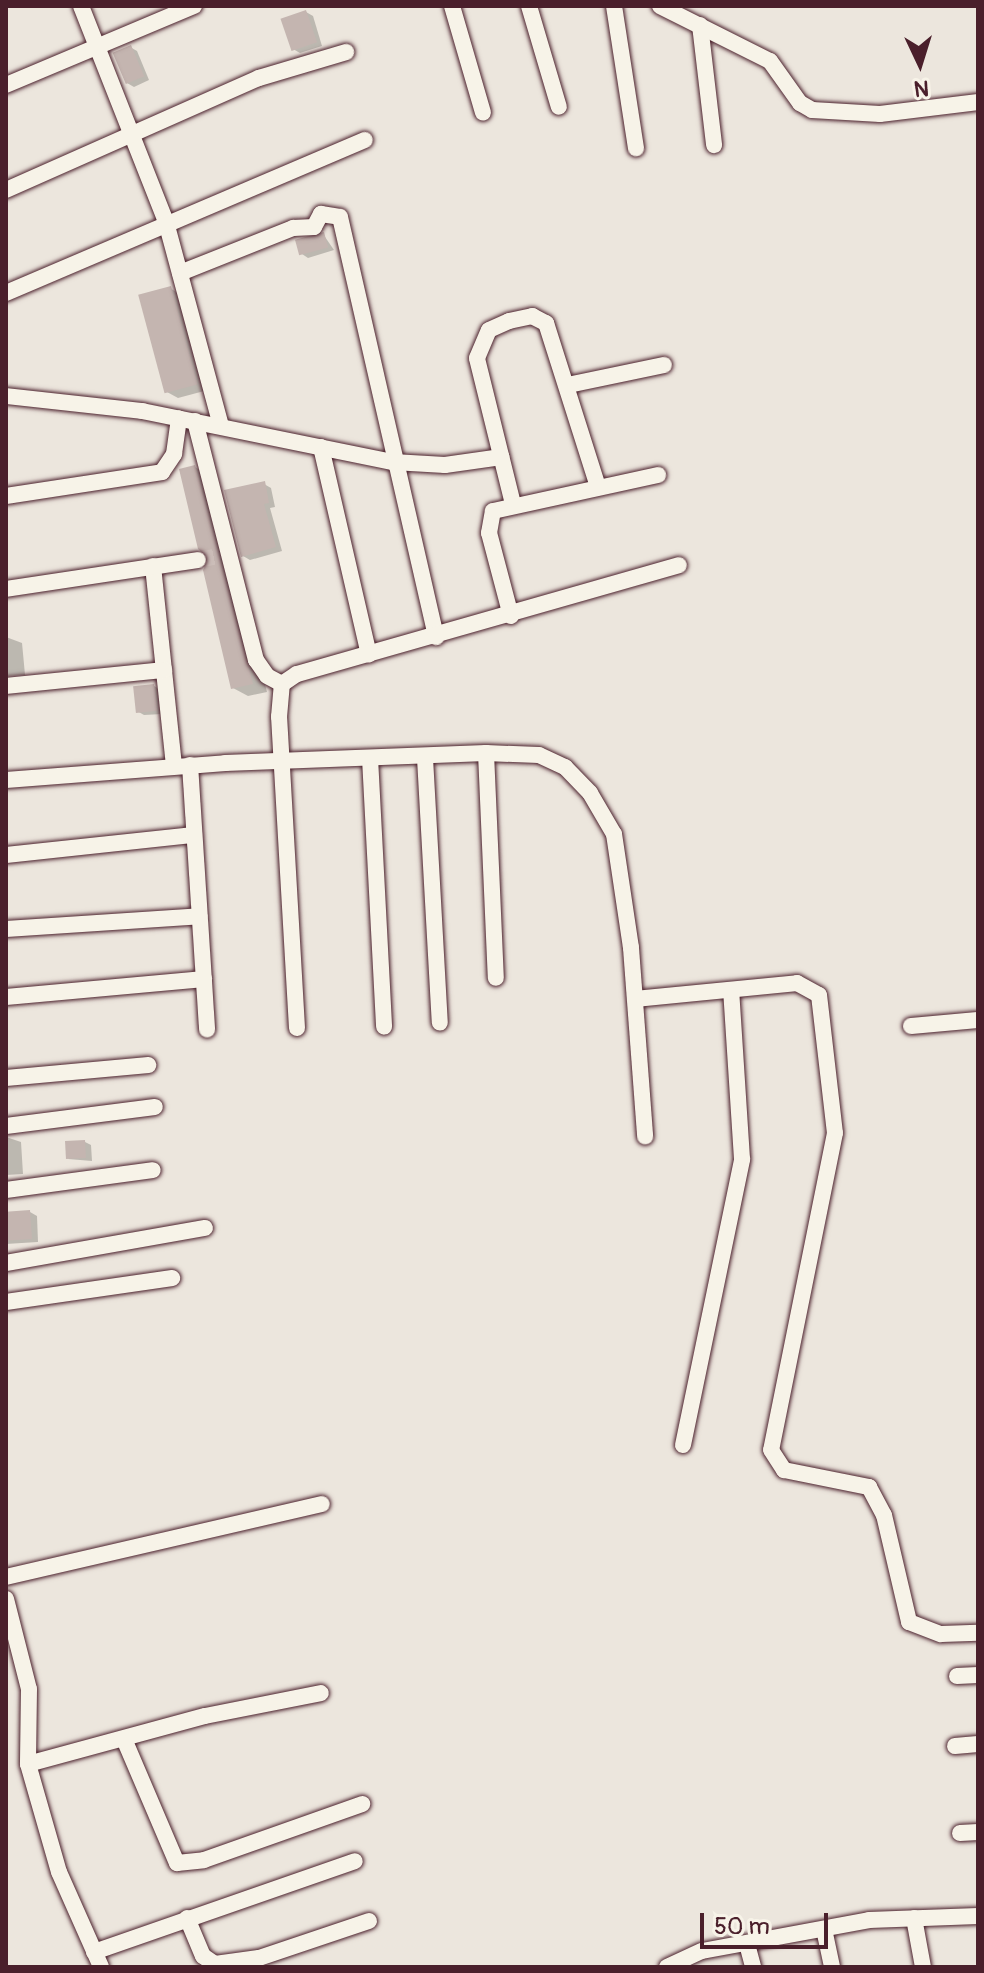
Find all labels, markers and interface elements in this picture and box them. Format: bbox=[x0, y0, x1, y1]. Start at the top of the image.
north arrow bbox=[880, 24, 960, 104]
text: N bbox=[913, 73, 930, 102]
scale bar bbox=[704, 1897, 832, 1947]
text: 50 m bbox=[714, 1912, 770, 1941]

